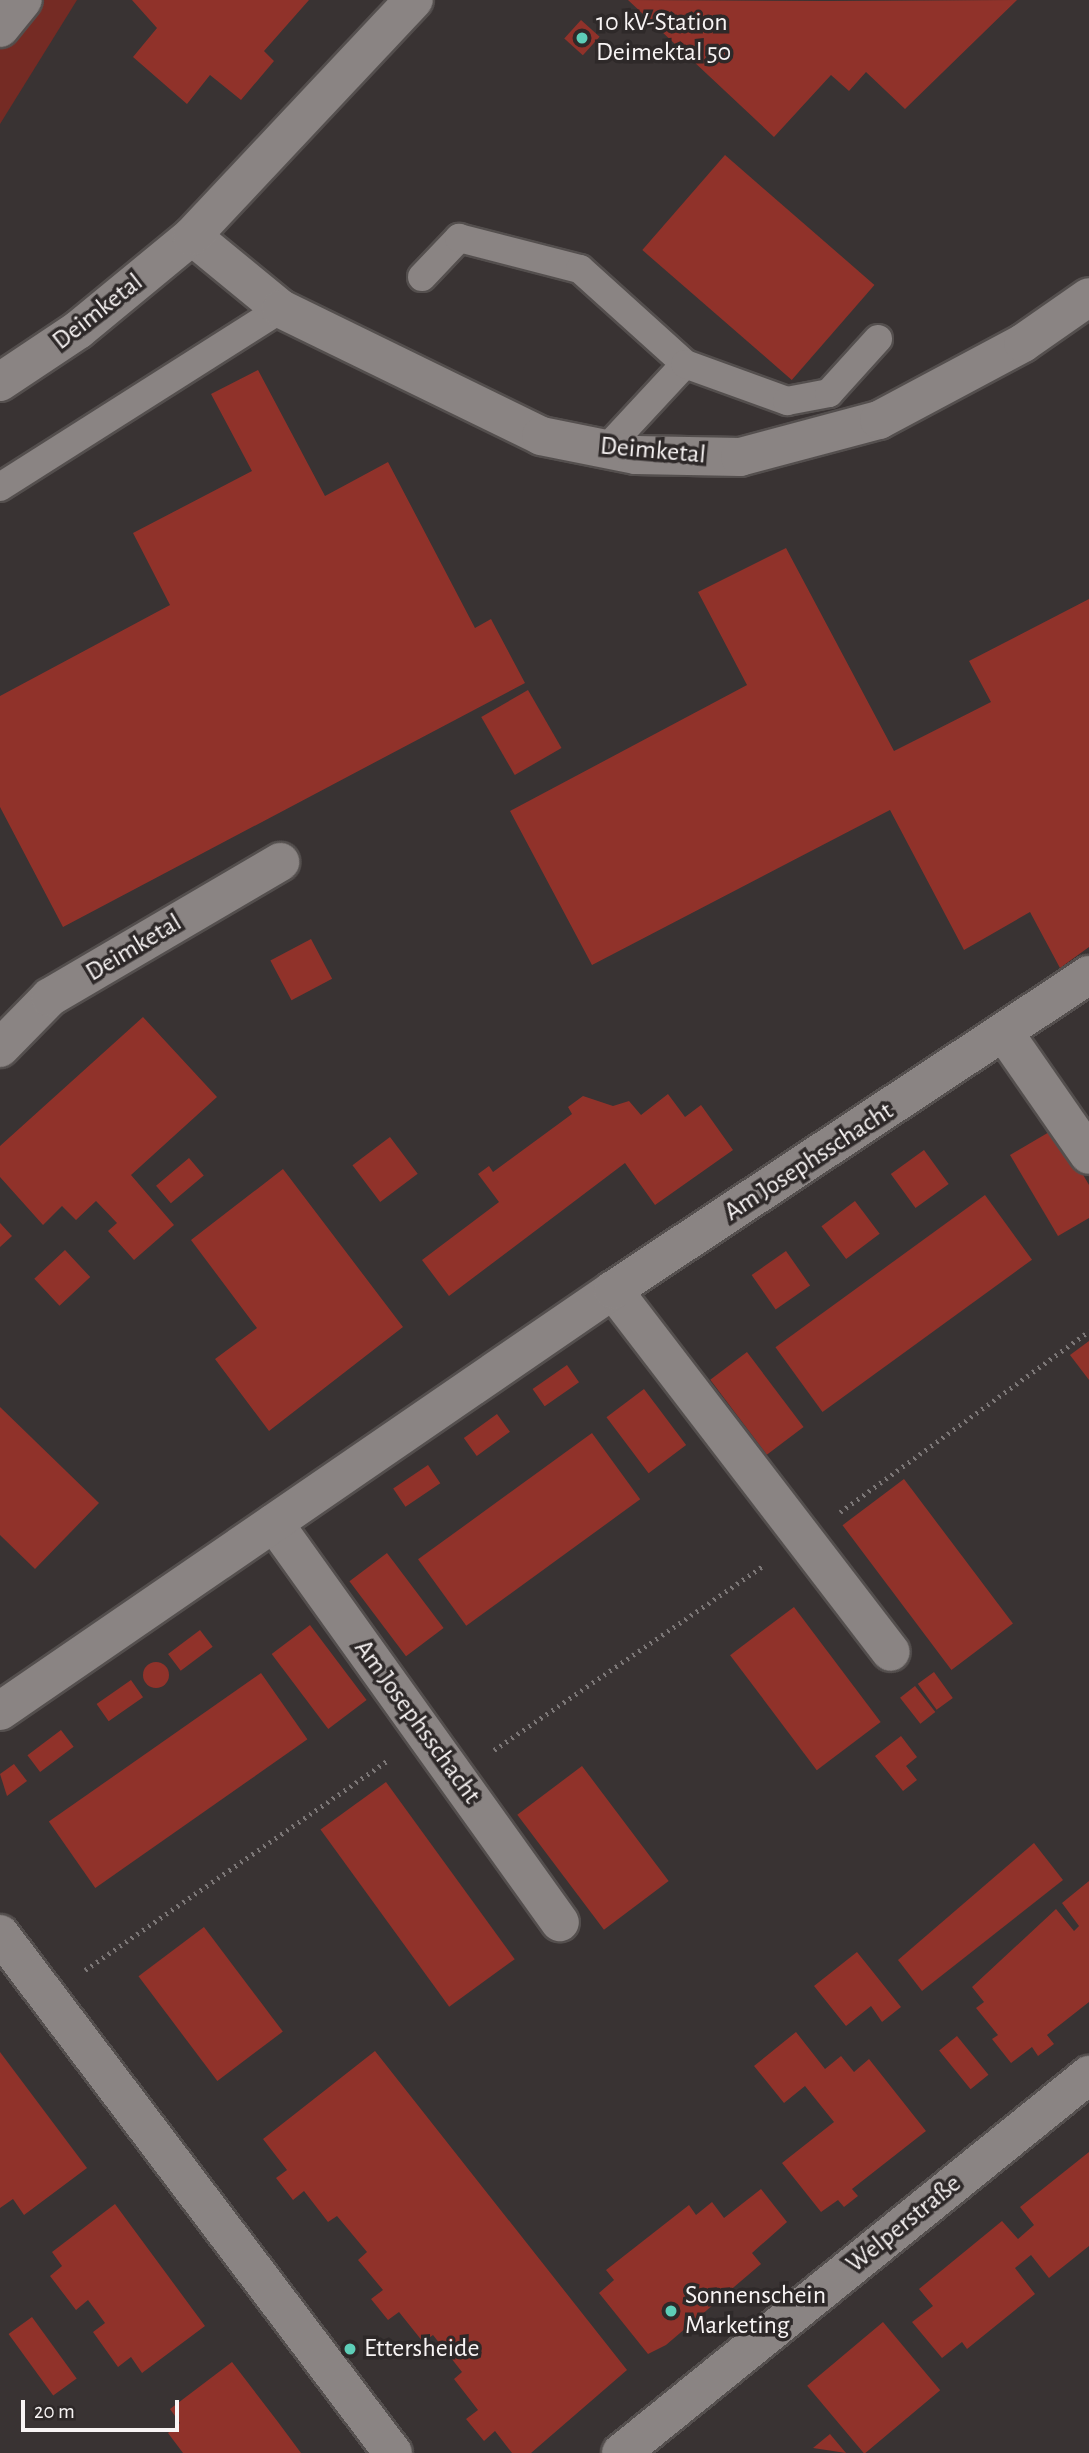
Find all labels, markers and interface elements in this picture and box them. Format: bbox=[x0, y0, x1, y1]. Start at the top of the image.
place label: 10 kV-Station Deimektal 50 bbox=[596, 7, 731, 68]
marker: 10 kV-Station Deimektal 50 bbox=[574, 30, 590, 46]
street label: Deimketal bbox=[47, 267, 149, 357]
street label: Deimketal bbox=[599, 431, 707, 471]
street label: Deimketal bbox=[81, 907, 187, 989]
street label: Am Josephsschacht bbox=[719, 1096, 899, 1228]
street label: Am Josephsschacht bbox=[347, 1634, 487, 1810]
street label: Welperstraße bbox=[840, 2168, 968, 2280]
place label: Sonnenschein Marketing bbox=[685, 2280, 826, 2342]
marker: Sonnenschein Marketing bbox=[663, 2303, 679, 2319]
place label: Ettersheide bbox=[364, 2333, 479, 2365]
marker: Ettersheide bbox=[342, 2341, 358, 2357]
scale bar bbox=[24, 2386, 182, 2430]
text: 20 m bbox=[34, 2401, 75, 2422]

